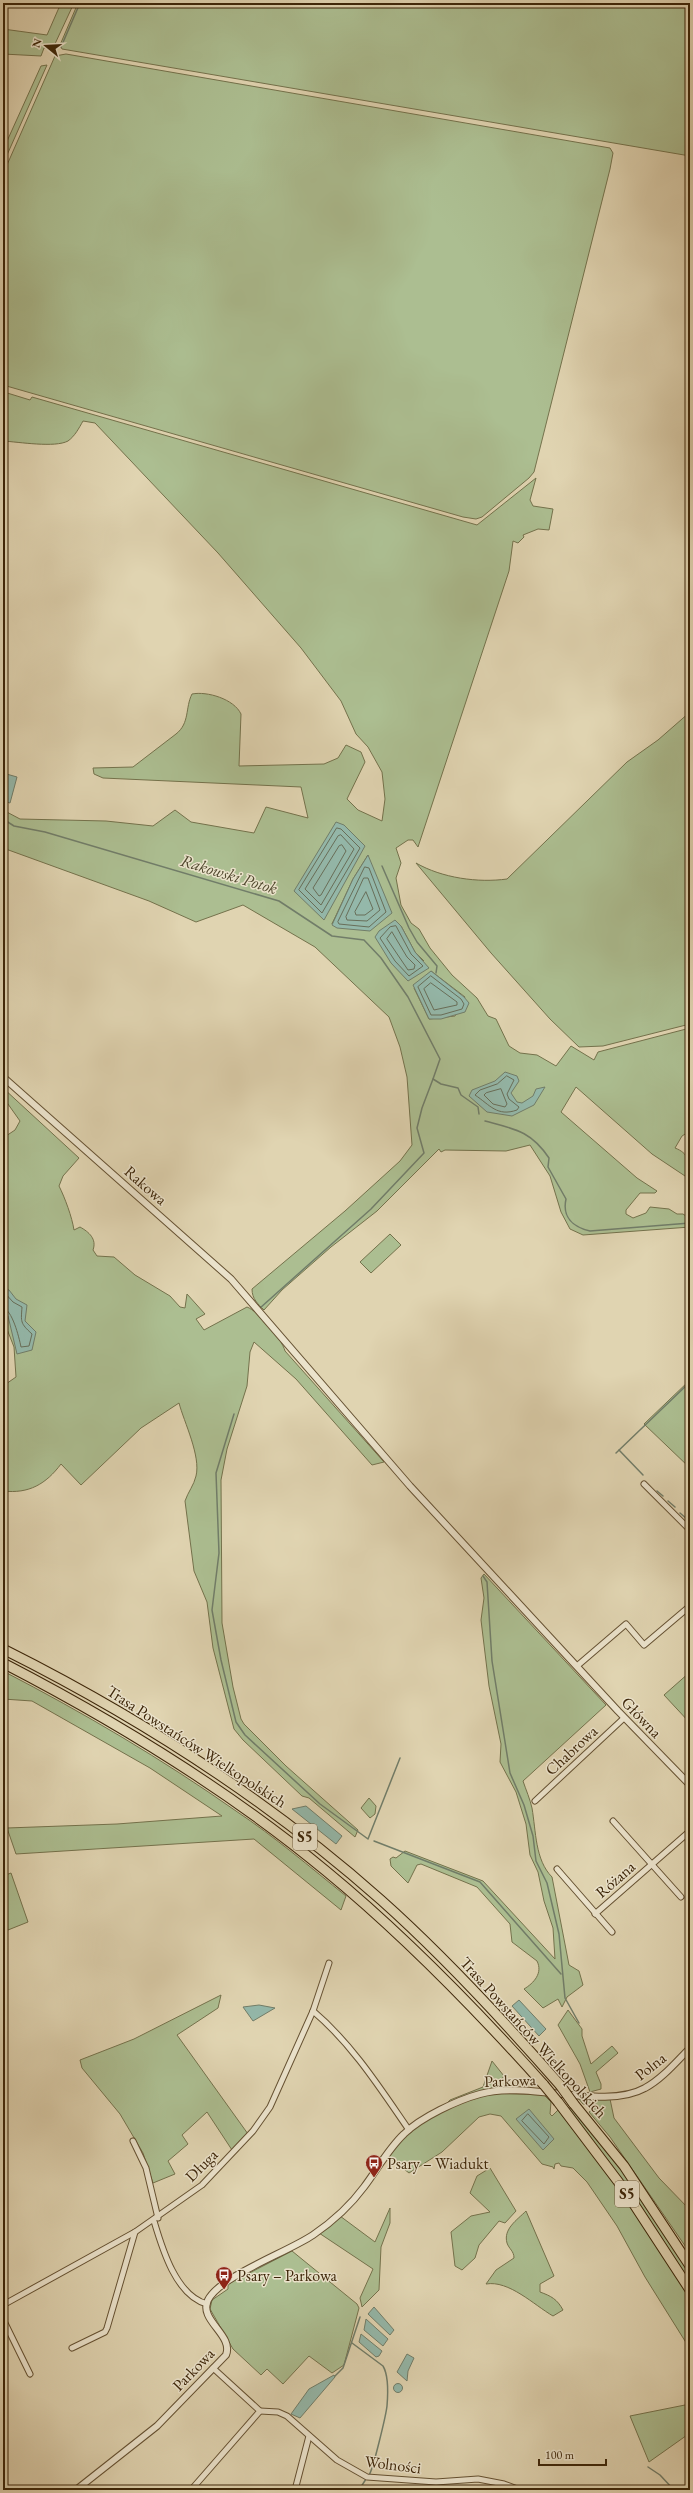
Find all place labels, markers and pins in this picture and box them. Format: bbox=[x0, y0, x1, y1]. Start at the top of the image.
bus stop icon: Psary – Wiadukt bbox=[364, 2153, 384, 2178]
place label: Psary – Wiadukt bbox=[387, 2153, 489, 2174]
bus stop icon: Psary – Parkowa bbox=[214, 2265, 234, 2290]
place label: Psary – Parkowa bbox=[237, 2265, 338, 2286]

